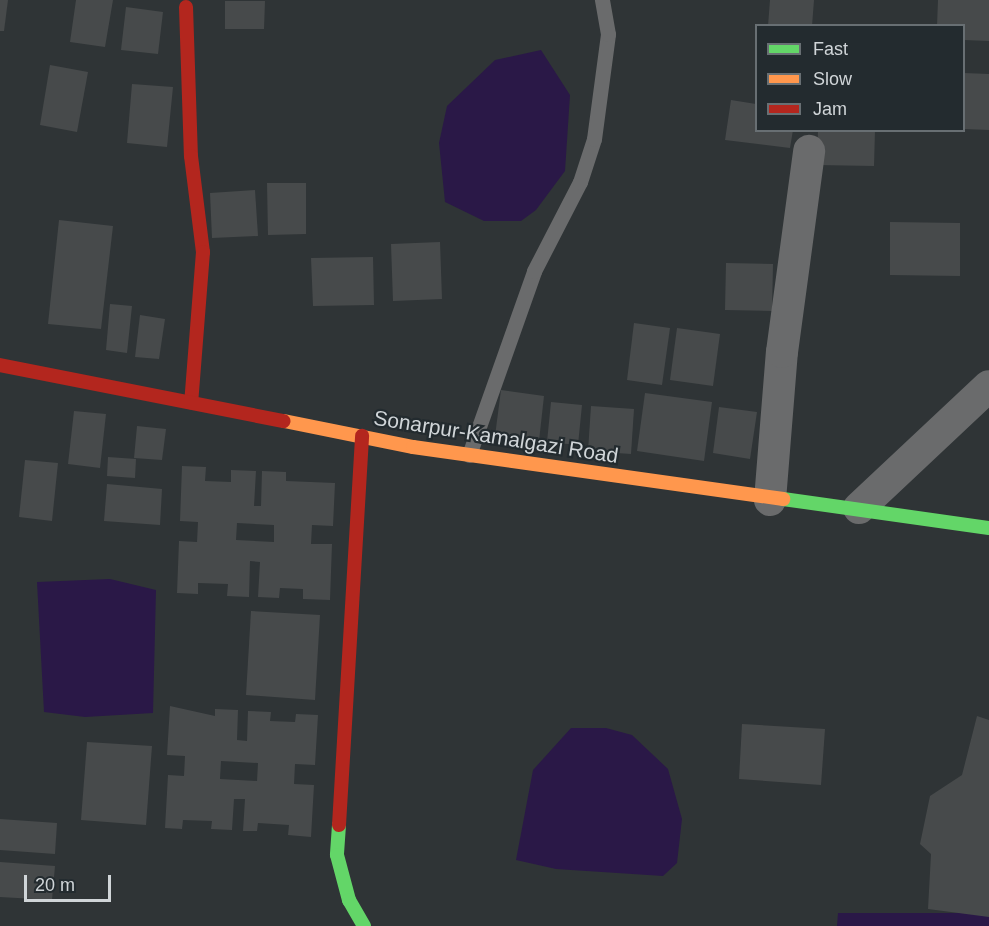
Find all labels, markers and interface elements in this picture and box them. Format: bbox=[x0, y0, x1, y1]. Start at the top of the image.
legend bbox=[755, 24, 965, 132]
text: Fast bbox=[813, 39, 848, 59]
text: Slow bbox=[813, 69, 852, 89]
text: Jam bbox=[813, 99, 847, 119]
street label: Sonarpur-Kamalgazi Road bbox=[372, 405, 620, 469]
scale bar bbox=[27, 863, 114, 901]
text: 20 m bbox=[35, 875, 75, 895]

